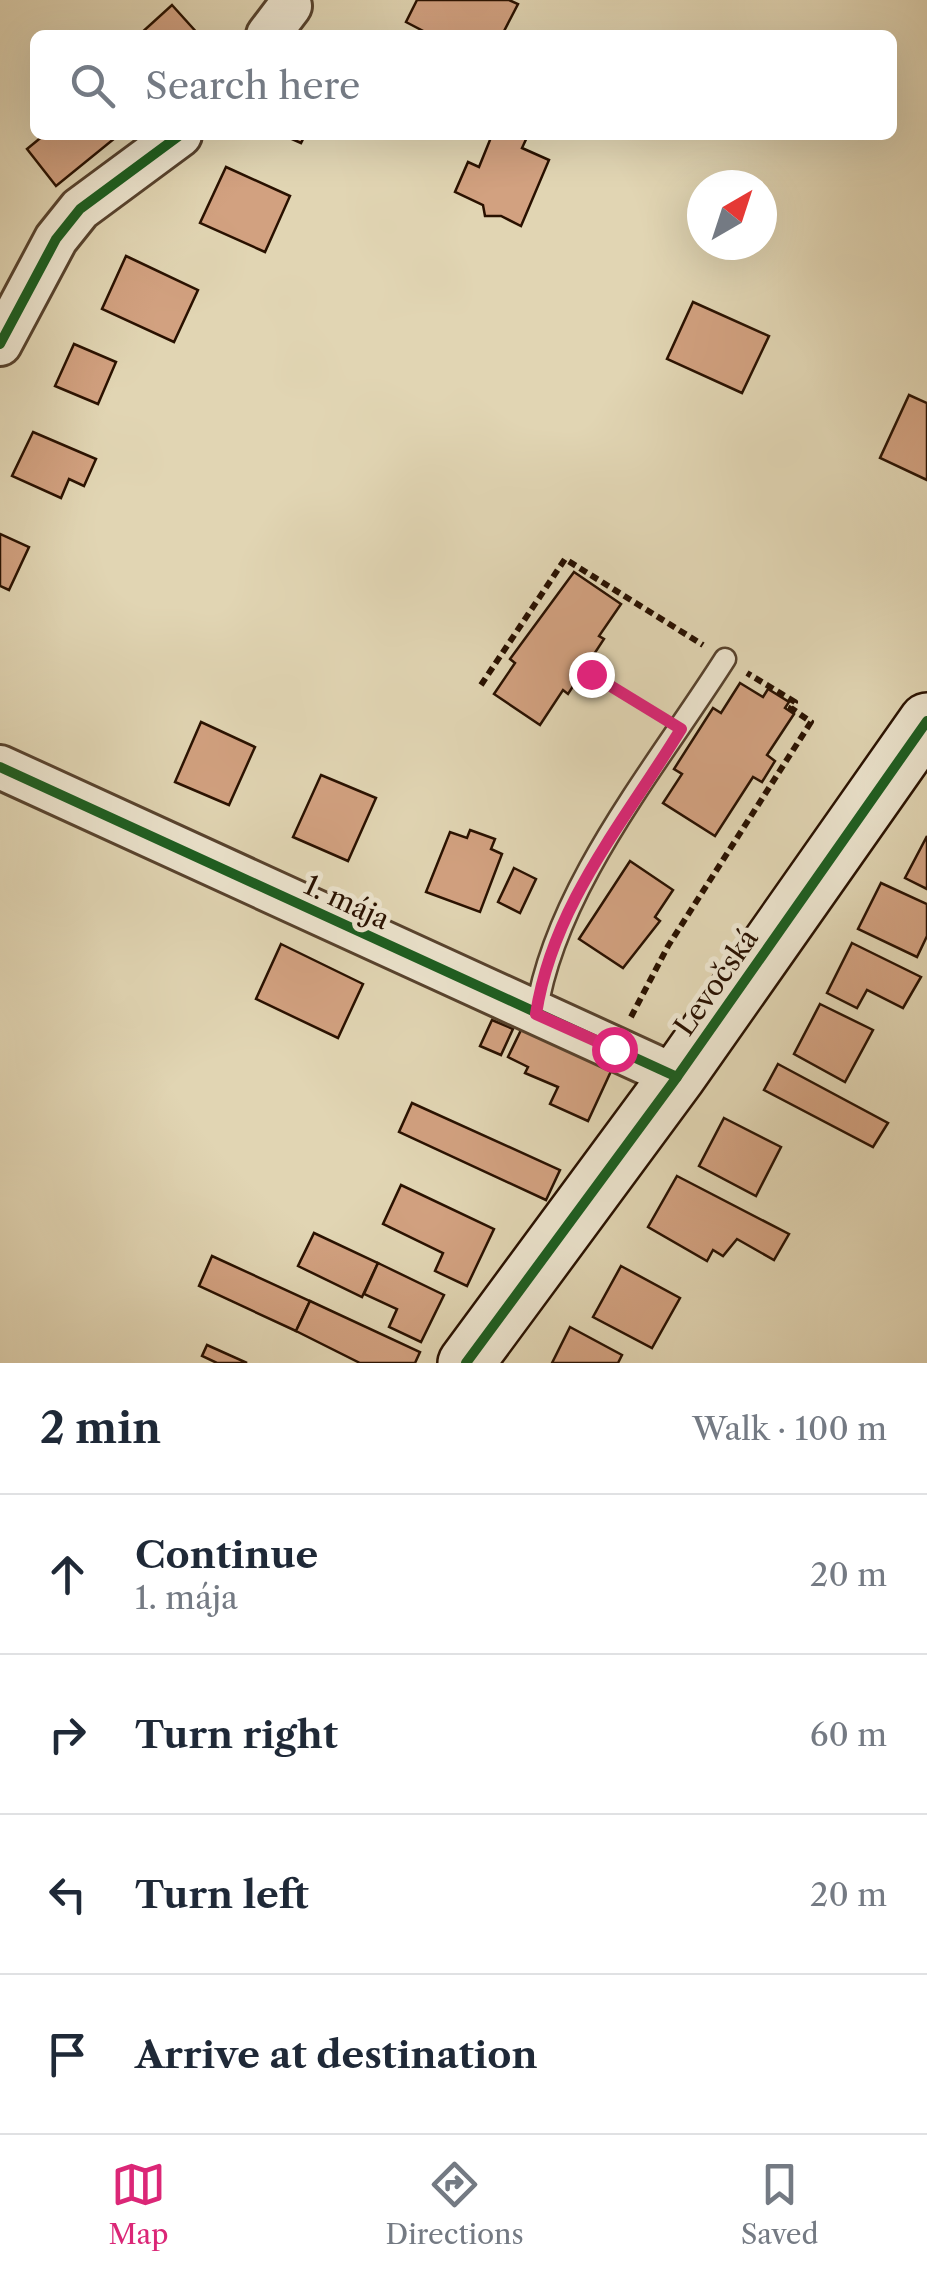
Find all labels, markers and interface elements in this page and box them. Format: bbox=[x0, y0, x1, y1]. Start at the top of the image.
search box bbox=[30, 30, 897, 140]
icon: search bbox=[65, 58, 120, 113]
text: Search here bbox=[145, 62, 360, 109]
north arrow bbox=[687, 170, 777, 260]
route end bbox=[569, 652, 615, 698]
street label: 1. mája bbox=[299, 868, 395, 937]
street label: Levočská bbox=[667, 922, 765, 1042]
route start bbox=[592, 1027, 638, 1073]
text: 2 min bbox=[40, 1402, 161, 1454]
text: Walk · 100 m bbox=[692, 1409, 887, 1448]
text: Continue bbox=[135, 1531, 318, 1578]
icon: ahead bbox=[40, 1547, 95, 1602]
text: 20 m bbox=[810, 1555, 887, 1594]
text: 1. mája bbox=[135, 1578, 238, 1617]
icon: right bbox=[40, 1707, 95, 1762]
text: Turn right bbox=[135, 1711, 338, 1758]
text: 60 m bbox=[810, 1715, 887, 1754]
icon: left bbox=[40, 1867, 95, 1922]
text: Turn left bbox=[135, 1871, 309, 1918]
text: 20 m bbox=[810, 1875, 887, 1914]
icon: arrive bbox=[40, 2027, 95, 2082]
text: Arrive at destination bbox=[135, 2031, 538, 2078]
tab: Map bbox=[108, 2157, 169, 2251]
tab: Directions bbox=[385, 2157, 524, 2251]
tab: Saved bbox=[741, 2157, 819, 2251]

